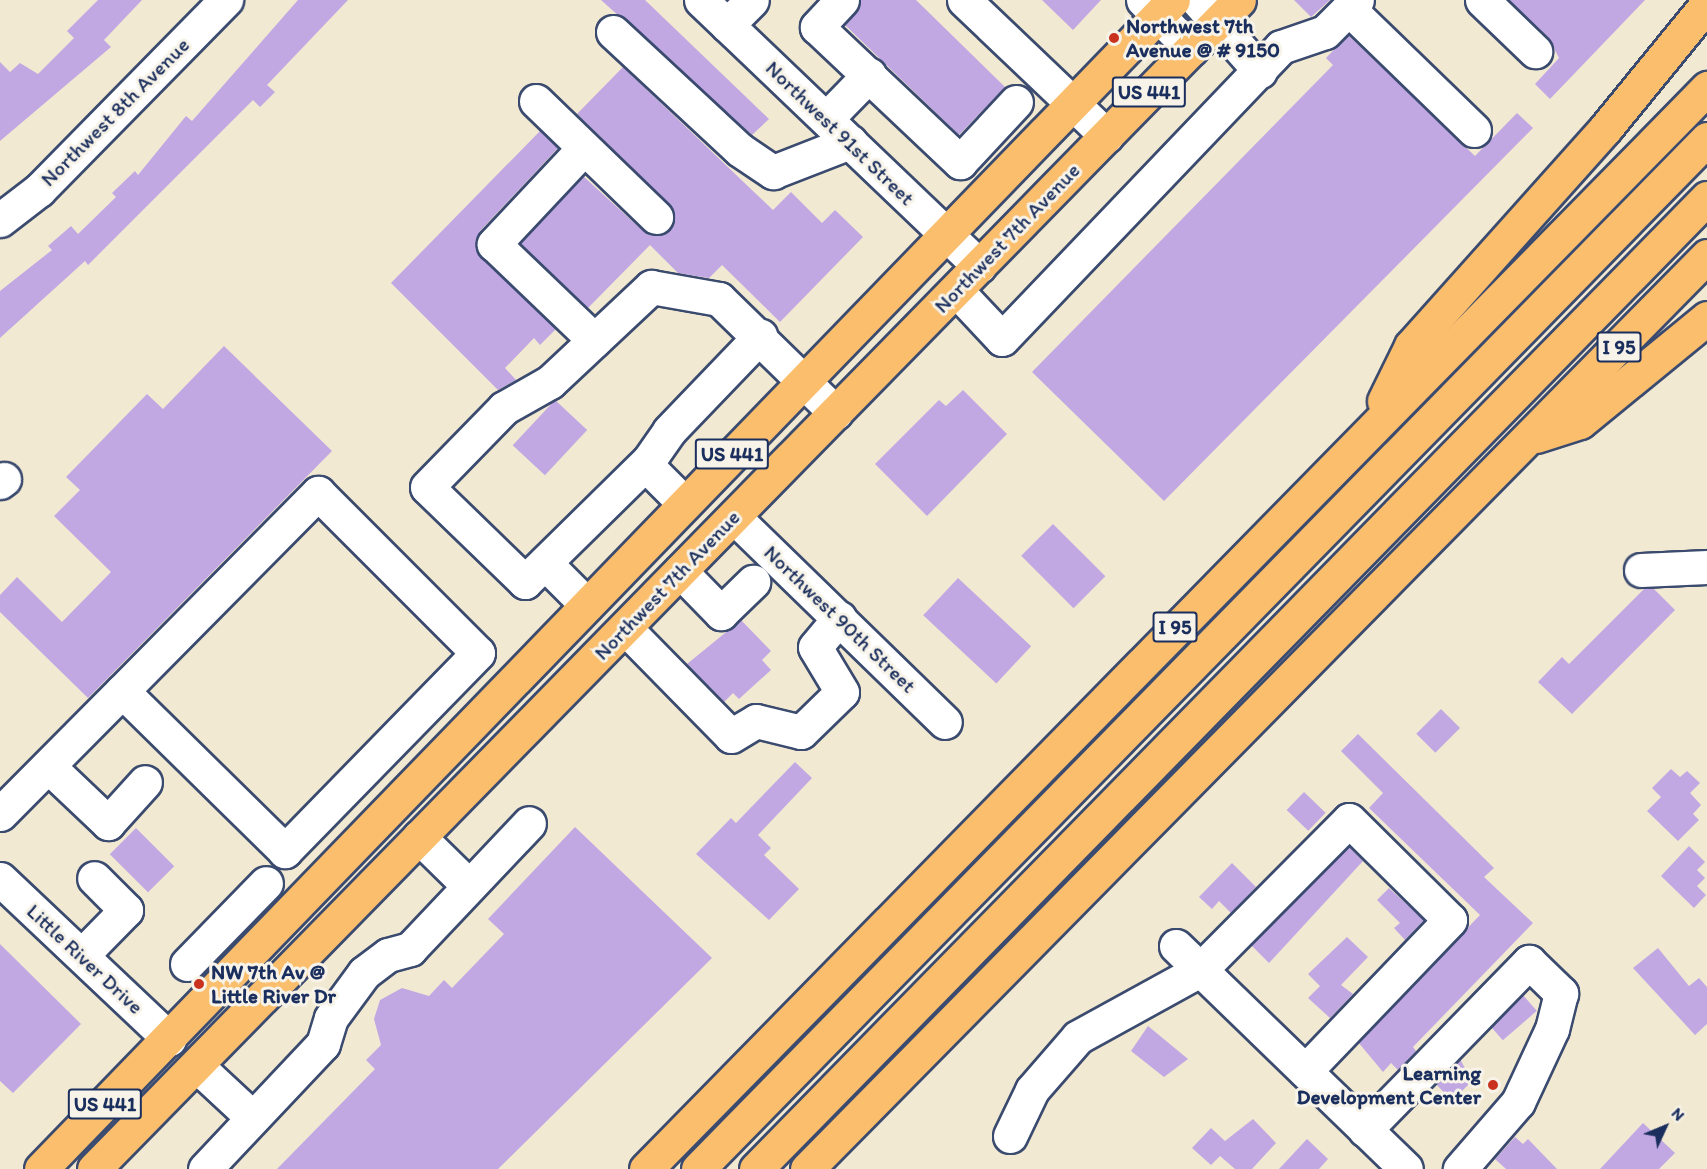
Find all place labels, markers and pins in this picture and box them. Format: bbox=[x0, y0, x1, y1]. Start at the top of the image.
place label: Northwest 7th Avenue @ # 9150 bbox=[1126, 13, 1280, 63]
marker: Northwest 7th Avenue @ # 9150 bbox=[1107, 31, 1121, 45]
place label: NW 7th Av @ Little River Dr bbox=[211, 959, 335, 1009]
marker: NW 7th Av @ Little River Dr bbox=[192, 977, 206, 991]
place label: Learning Development Center bbox=[1297, 1060, 1481, 1110]
marker: Learning Development Center bbox=[1486, 1078, 1500, 1092]

